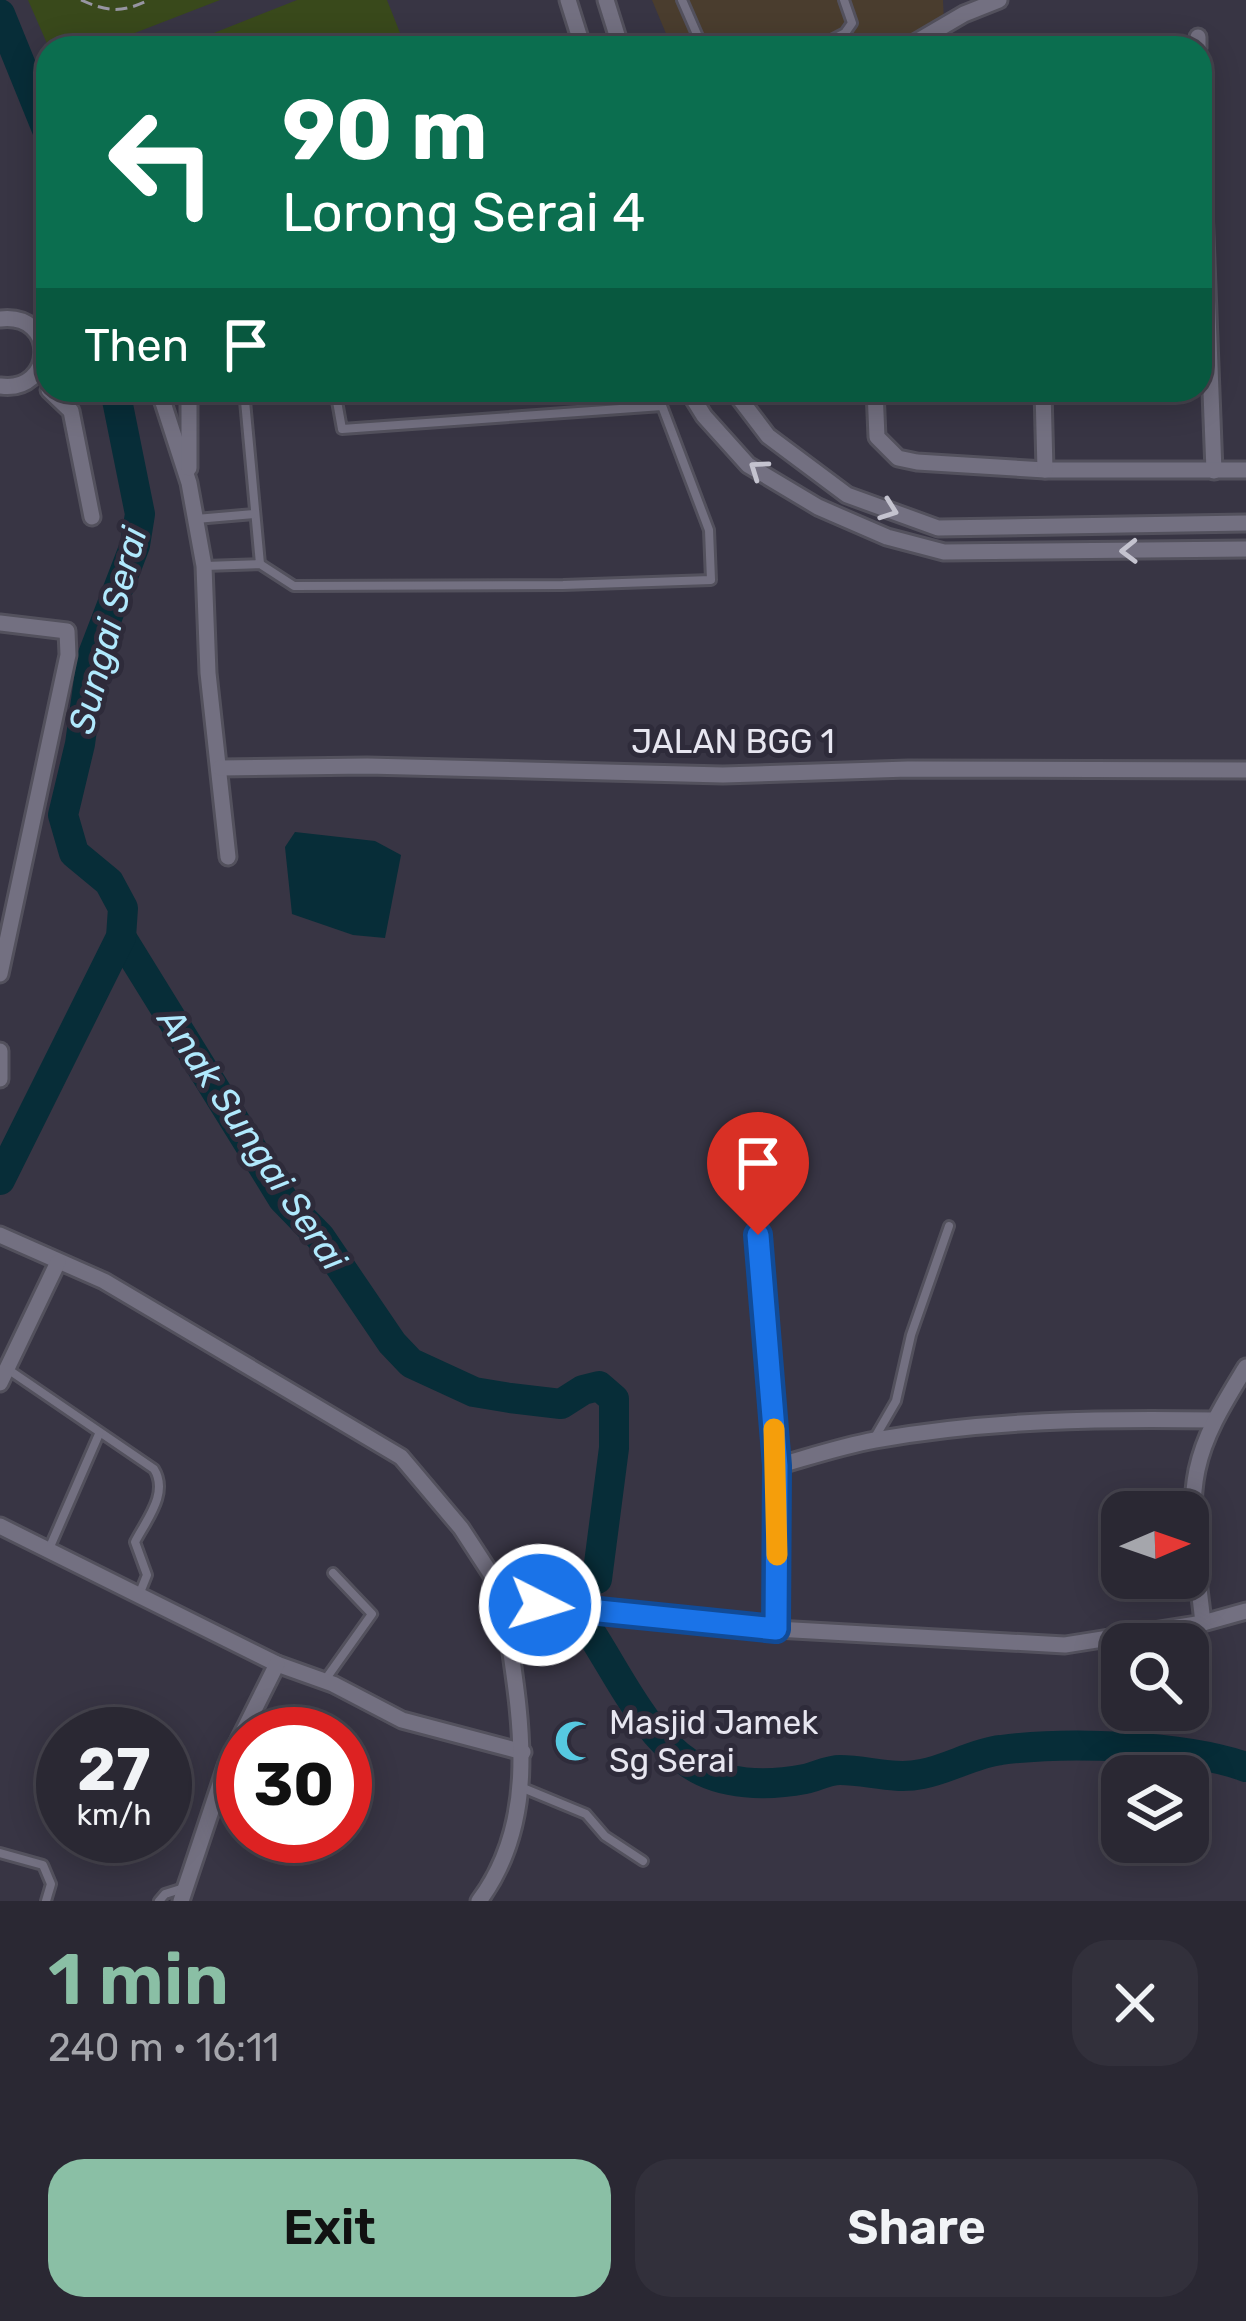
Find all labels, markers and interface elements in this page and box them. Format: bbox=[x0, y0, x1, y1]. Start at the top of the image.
text: 90 m bbox=[282, 80, 488, 180]
icon: left bbox=[84, 84, 240, 240]
text: Lorong Serai 4 bbox=[282, 181, 646, 245]
icon: arrive bbox=[213, 312, 279, 378]
text: Then bbox=[84, 319, 189, 372]
one-way arrow bbox=[750, 462, 771, 484]
one-way arrow bbox=[877, 496, 898, 520]
water label: Sungai Serai bbox=[59, 521, 156, 738]
one-way arrow bbox=[1119, 538, 1137, 564]
street label: JALAN BGG 1 bbox=[631, 722, 835, 761]
water label: Anak Sungai Serai bbox=[148, 999, 357, 1279]
pin bbox=[707, 1112, 809, 1235]
icon: arrive bbox=[725, 1130, 791, 1196]
north arrow bbox=[1101, 1491, 1209, 1599]
map controls bbox=[1101, 1491, 1209, 1863]
position arrow bbox=[477, 1542, 603, 1668]
button: search bbox=[1101, 1623, 1209, 1731]
place label: Masjid Jamek Sg Serai bbox=[609, 1703, 818, 1780]
speed limit sign: 30 bbox=[216, 1707, 372, 1863]
mosque icon: Masjid Jamek Sg Serai bbox=[552, 1718, 598, 1764]
text: 27 bbox=[77, 1734, 151, 1805]
button: layers bbox=[1101, 1755, 1209, 1863]
text: km/h bbox=[77, 1797, 151, 1833]
text: 1 min bbox=[48, 1937, 229, 2022]
button: close bbox=[1072, 1940, 1198, 2066]
text: 240 m · 16:11 bbox=[48, 2025, 279, 2071]
button: Exit bbox=[48, 2159, 611, 2297]
button: Share bbox=[635, 2159, 1198, 2297]

